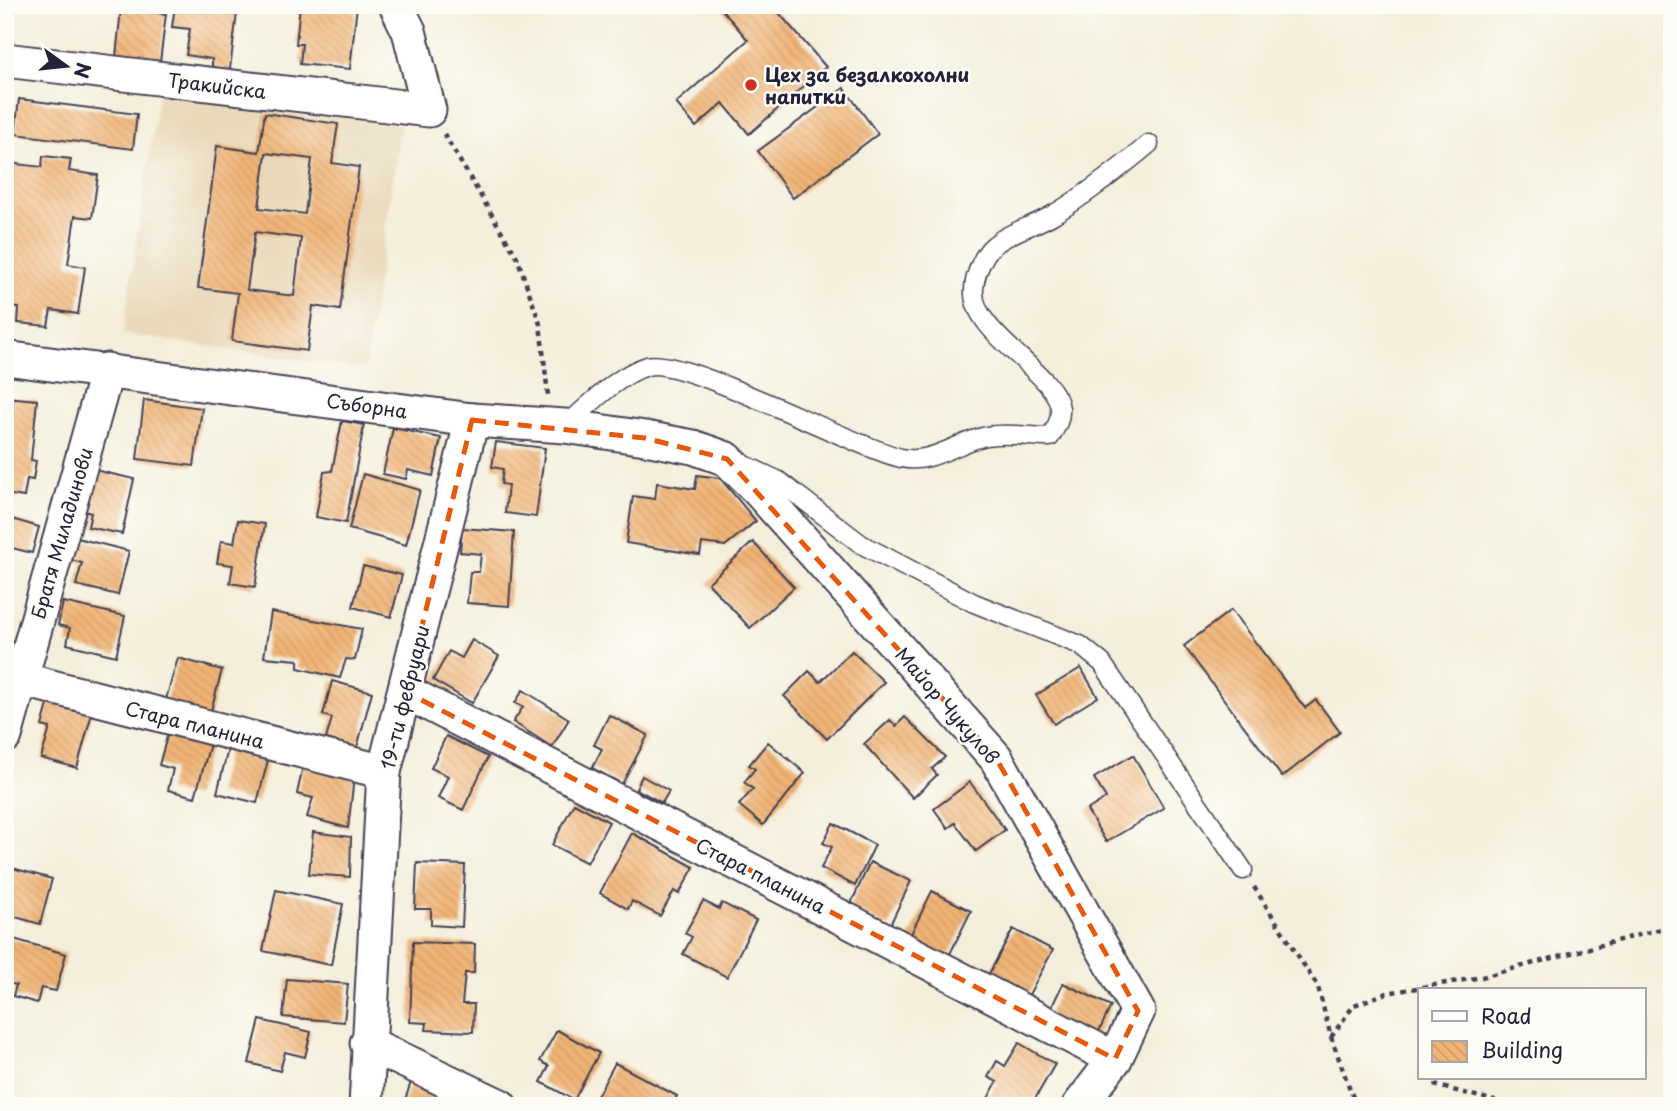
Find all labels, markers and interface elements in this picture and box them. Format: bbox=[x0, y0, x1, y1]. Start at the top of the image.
north arrow bbox=[32, 32, 102, 102]
text: N bbox=[68, 60, 99, 82]
place label: Цех за безалкохолни напитки bbox=[765, 60, 969, 110]
street label: Тракийска bbox=[166, 65, 268, 105]
marker: Цех за безалкохолни напитки bbox=[743, 77, 759, 93]
street label: Съборна bbox=[325, 385, 409, 425]
street label: Братя Миладинови bbox=[23, 444, 99, 622]
street label: 19-ти февруари bbox=[373, 622, 435, 772]
street label: Майор Чукулов bbox=[889, 641, 1007, 769]
street label: Стара планина bbox=[123, 693, 267, 755]
street label: Стара планина bbox=[691, 830, 831, 920]
legend bbox=[1418, 988, 1646, 1080]
text: Road bbox=[1481, 999, 1532, 1031]
text: Building bbox=[1481, 1033, 1563, 1065]

